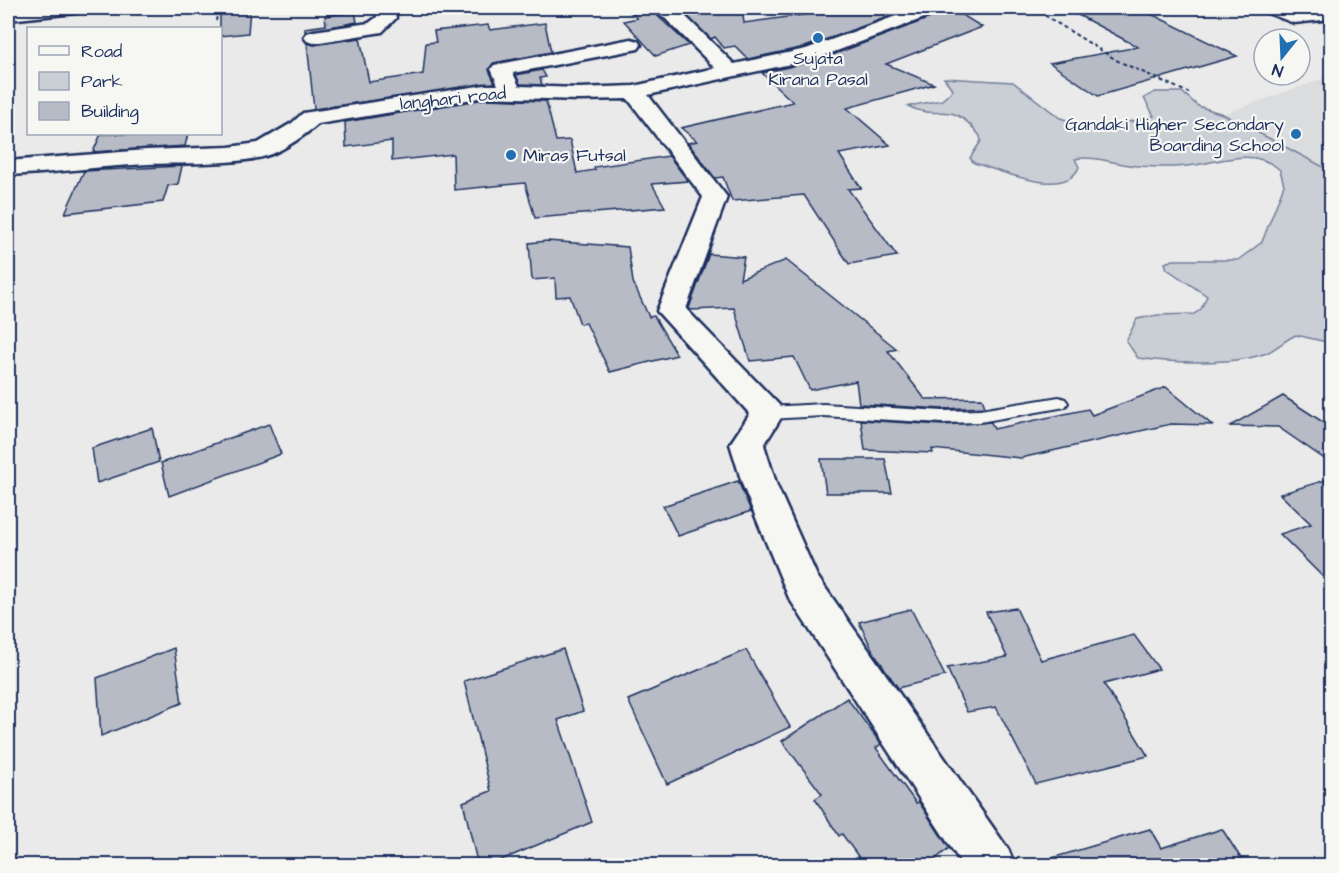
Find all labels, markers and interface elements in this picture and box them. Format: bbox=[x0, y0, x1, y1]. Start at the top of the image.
legend bbox=[27, 27, 222, 135]
north arrow bbox=[1252, 27, 1312, 87]
marker: Sujata Kirana Pasal bbox=[811, 31, 825, 45]
text: Road bbox=[81, 39, 122, 64]
place label: Sujata Kirana Pasal bbox=[768, 46, 868, 92]
text: N bbox=[1270, 58, 1286, 82]
text: Park bbox=[81, 69, 123, 94]
street label: langhari road bbox=[399, 80, 507, 117]
text: Building bbox=[81, 99, 139, 125]
place label: Gandaki Higher Secondary Boarding School bbox=[1065, 112, 1284, 159]
marker: Gandaki Higher Secondary Boarding School bbox=[1289, 127, 1303, 141]
place label: Miras Futsal bbox=[523, 143, 626, 168]
marker: Miras Futsal bbox=[504, 148, 518, 162]

